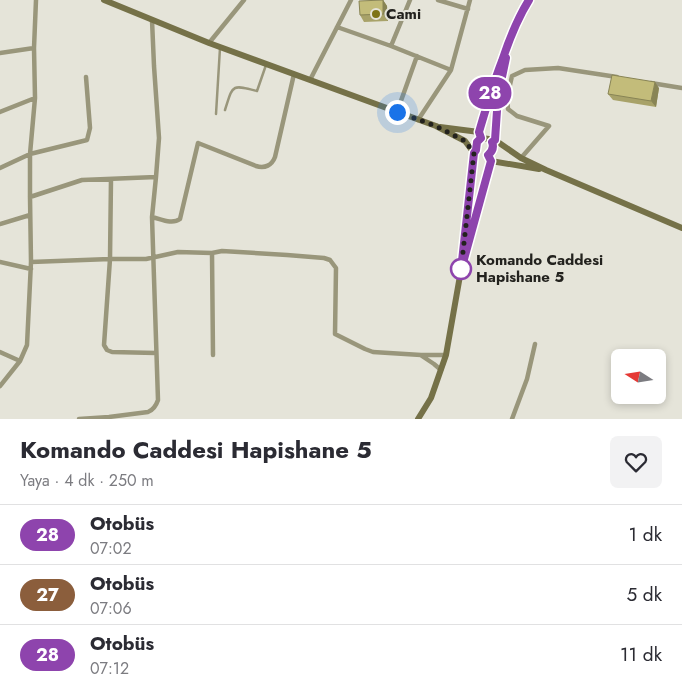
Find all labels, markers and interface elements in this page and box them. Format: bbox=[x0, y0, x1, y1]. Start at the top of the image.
place label: Cami bbox=[386, 3, 421, 25]
marker: Cami bbox=[370, 8, 382, 20]
line badge: 28 bbox=[468, 77, 512, 109]
text: 28 bbox=[478, 80, 502, 106]
your location bbox=[385, 100, 410, 125]
place label: Komando Caddesi Hapishane 5 bbox=[476, 249, 603, 288]
marker: Komando Caddesi Hapishane 5 bbox=[450, 258, 472, 280]
north arrow bbox=[611, 349, 666, 404]
map controls bbox=[611, 349, 666, 404]
text: Komando Caddesi Hapishane 5 bbox=[20, 432, 372, 467]
button: heart bbox=[610, 436, 662, 488]
text: Yaya · 4 dk · 250 m bbox=[20, 469, 154, 492]
text: Otobüs bbox=[90, 510, 154, 537]
text: 1 dk bbox=[629, 521, 662, 548]
text: 28 bbox=[36, 522, 59, 548]
text: 07:02 bbox=[90, 537, 132, 560]
text: Otobüs bbox=[90, 570, 154, 597]
text: 5 dk bbox=[626, 581, 662, 608]
text: 27 bbox=[36, 582, 59, 608]
text: 07:06 bbox=[90, 597, 132, 620]
text: Otobüs bbox=[90, 630, 154, 657]
text: 11 dk bbox=[620, 641, 662, 668]
text: 28 bbox=[36, 642, 59, 668]
text: 07:12 bbox=[90, 657, 129, 680]

